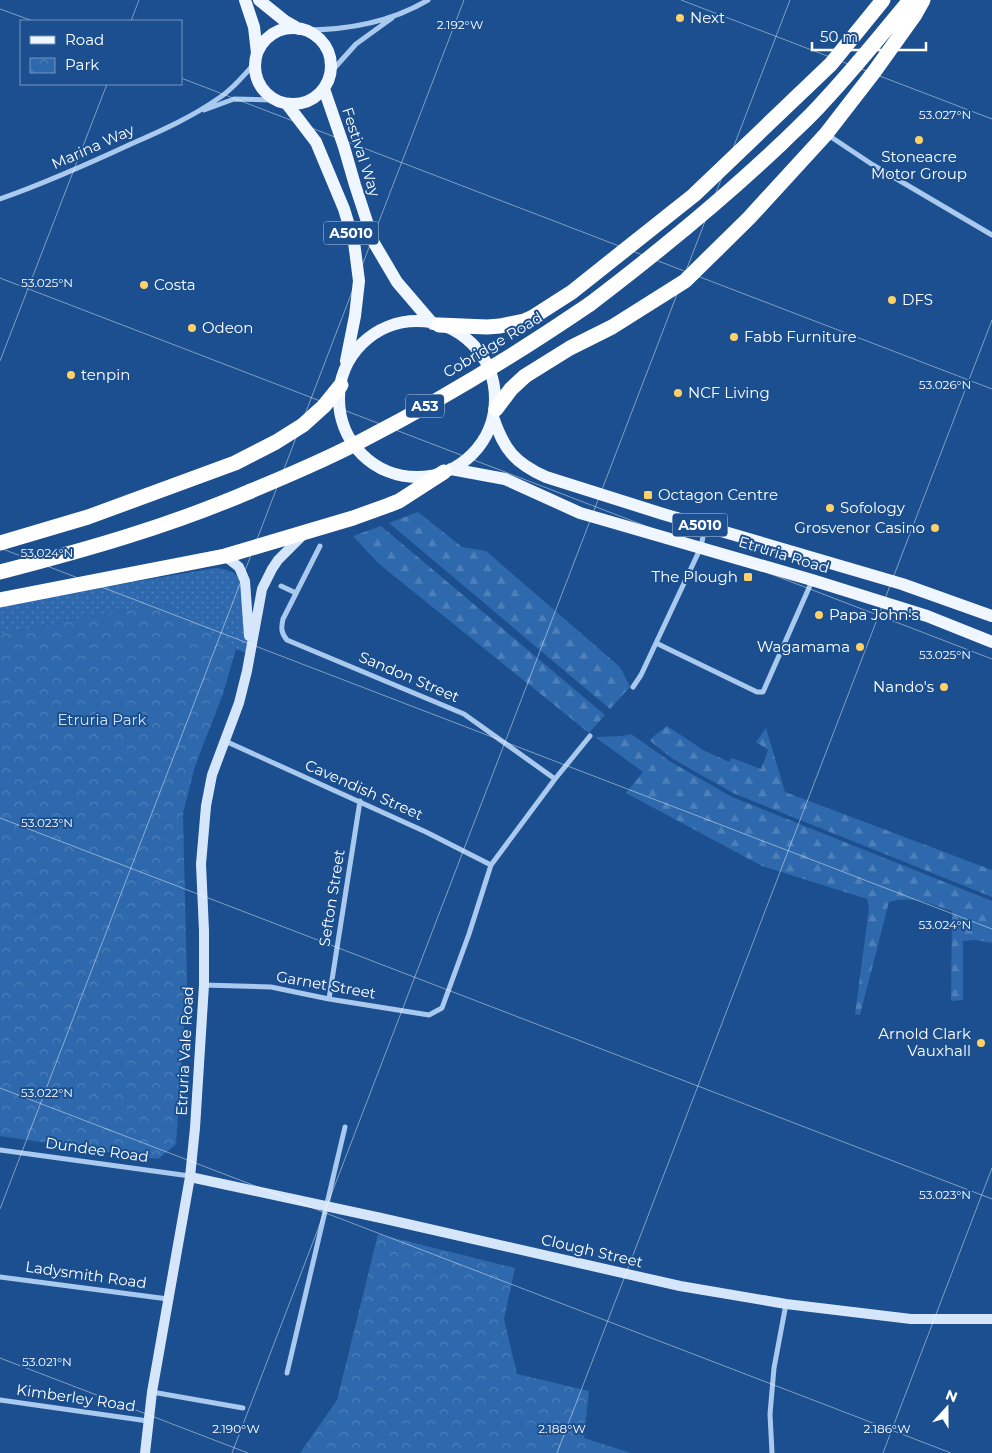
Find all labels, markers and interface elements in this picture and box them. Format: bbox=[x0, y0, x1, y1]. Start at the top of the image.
place label: Next bbox=[690, 8, 725, 27]
marker: Next bbox=[674, 12, 686, 24]
text: 2.192°W bbox=[437, 17, 483, 32]
legend bbox=[20, 20, 182, 85]
scale bar bbox=[812, 20, 926, 52]
text: 50 m bbox=[820, 27, 858, 46]
text: Road bbox=[65, 30, 104, 49]
text: Park bbox=[65, 55, 99, 74]
street label: Festival Way bbox=[338, 105, 385, 200]
text: 53.027°N bbox=[919, 107, 971, 122]
street label: Marina Way bbox=[48, 120, 138, 173]
marker: Stoneacre Motor Group bbox=[913, 134, 925, 146]
place label: Stoneacre Motor Group bbox=[871, 147, 967, 183]
road number: A5010 bbox=[324, 222, 378, 244]
text: 53.025°N bbox=[21, 275, 73, 290]
place label: Costa bbox=[154, 275, 196, 294]
marker: Costa bbox=[138, 279, 150, 291]
place label: DFS bbox=[902, 290, 933, 309]
marker: DFS bbox=[886, 294, 898, 306]
street label: Cobridge Road bbox=[440, 307, 546, 382]
place label: Odeon bbox=[202, 318, 253, 337]
marker: Odeon bbox=[186, 322, 198, 334]
place label: Fabb Furniture bbox=[744, 327, 857, 346]
marker: Fabb Furniture bbox=[728, 331, 740, 343]
place label: tenpin bbox=[81, 365, 130, 384]
marker: tenpin bbox=[65, 369, 77, 381]
text: 53.026°N bbox=[919, 377, 971, 392]
place label: NCF Living bbox=[688, 383, 770, 402]
marker: NCF Living bbox=[672, 387, 684, 399]
road number: A53 bbox=[406, 394, 444, 418]
place label: Octagon Centre bbox=[658, 485, 778, 504]
marker: Octagon Centre bbox=[642, 489, 654, 501]
place label: Sofology bbox=[840, 498, 906, 517]
marker: Sofology bbox=[824, 502, 836, 514]
road number: A5010 bbox=[672, 514, 728, 536]
place label: Grosvenor Casino bbox=[794, 518, 925, 537]
marker: Grosvenor Casino bbox=[929, 522, 941, 534]
street label: Etruria Road bbox=[736, 532, 832, 577]
text: 53.024°N bbox=[21, 545, 73, 560]
place label: The Plough bbox=[652, 567, 738, 586]
marker: The Plough bbox=[742, 571, 754, 583]
place label: Papa John's bbox=[829, 605, 919, 624]
marker: Papa John's bbox=[813, 609, 825, 621]
place label: Wagamama bbox=[757, 637, 850, 656]
marker: Wagamama bbox=[854, 641, 866, 653]
street label: Sandon Street bbox=[356, 647, 462, 706]
text: 53.025°N bbox=[919, 647, 971, 662]
place label: Nando's bbox=[873, 677, 934, 696]
marker: Nando's bbox=[938, 681, 950, 693]
park label: Etruria Park bbox=[58, 710, 147, 729]
street label: Cavendish Street bbox=[302, 755, 426, 824]
text: 53.023°N bbox=[21, 815, 73, 830]
street label: Sefton Street bbox=[314, 848, 349, 948]
text: 53.024°N bbox=[919, 917, 971, 932]
street label: Garnet Street bbox=[275, 966, 377, 1003]
street label: Etruria Vale Road bbox=[172, 986, 197, 1116]
place label: Arnold Clark Vauxhall bbox=[878, 1024, 971, 1060]
marker: Arnold Clark Vauxhall bbox=[975, 1037, 987, 1049]
text: 53.022°N bbox=[21, 1085, 73, 1100]
street label: Dundee Road bbox=[44, 1133, 150, 1166]
text: 53.023°N bbox=[919, 1187, 971, 1202]
street label: Clough Street bbox=[539, 1230, 645, 1271]
street label: Ladysmith Road bbox=[24, 1257, 148, 1292]
text: 53.021°N bbox=[22, 1354, 72, 1369]
street label: Kimberley Road bbox=[15, 1380, 137, 1415]
north arrow bbox=[922, 1383, 972, 1433]
text: N bbox=[943, 1385, 960, 1406]
text: 2.190°W bbox=[212, 1421, 260, 1436]
text: 2.188°W bbox=[538, 1421, 586, 1436]
text: 2.186°W bbox=[863, 1421, 911, 1436]

